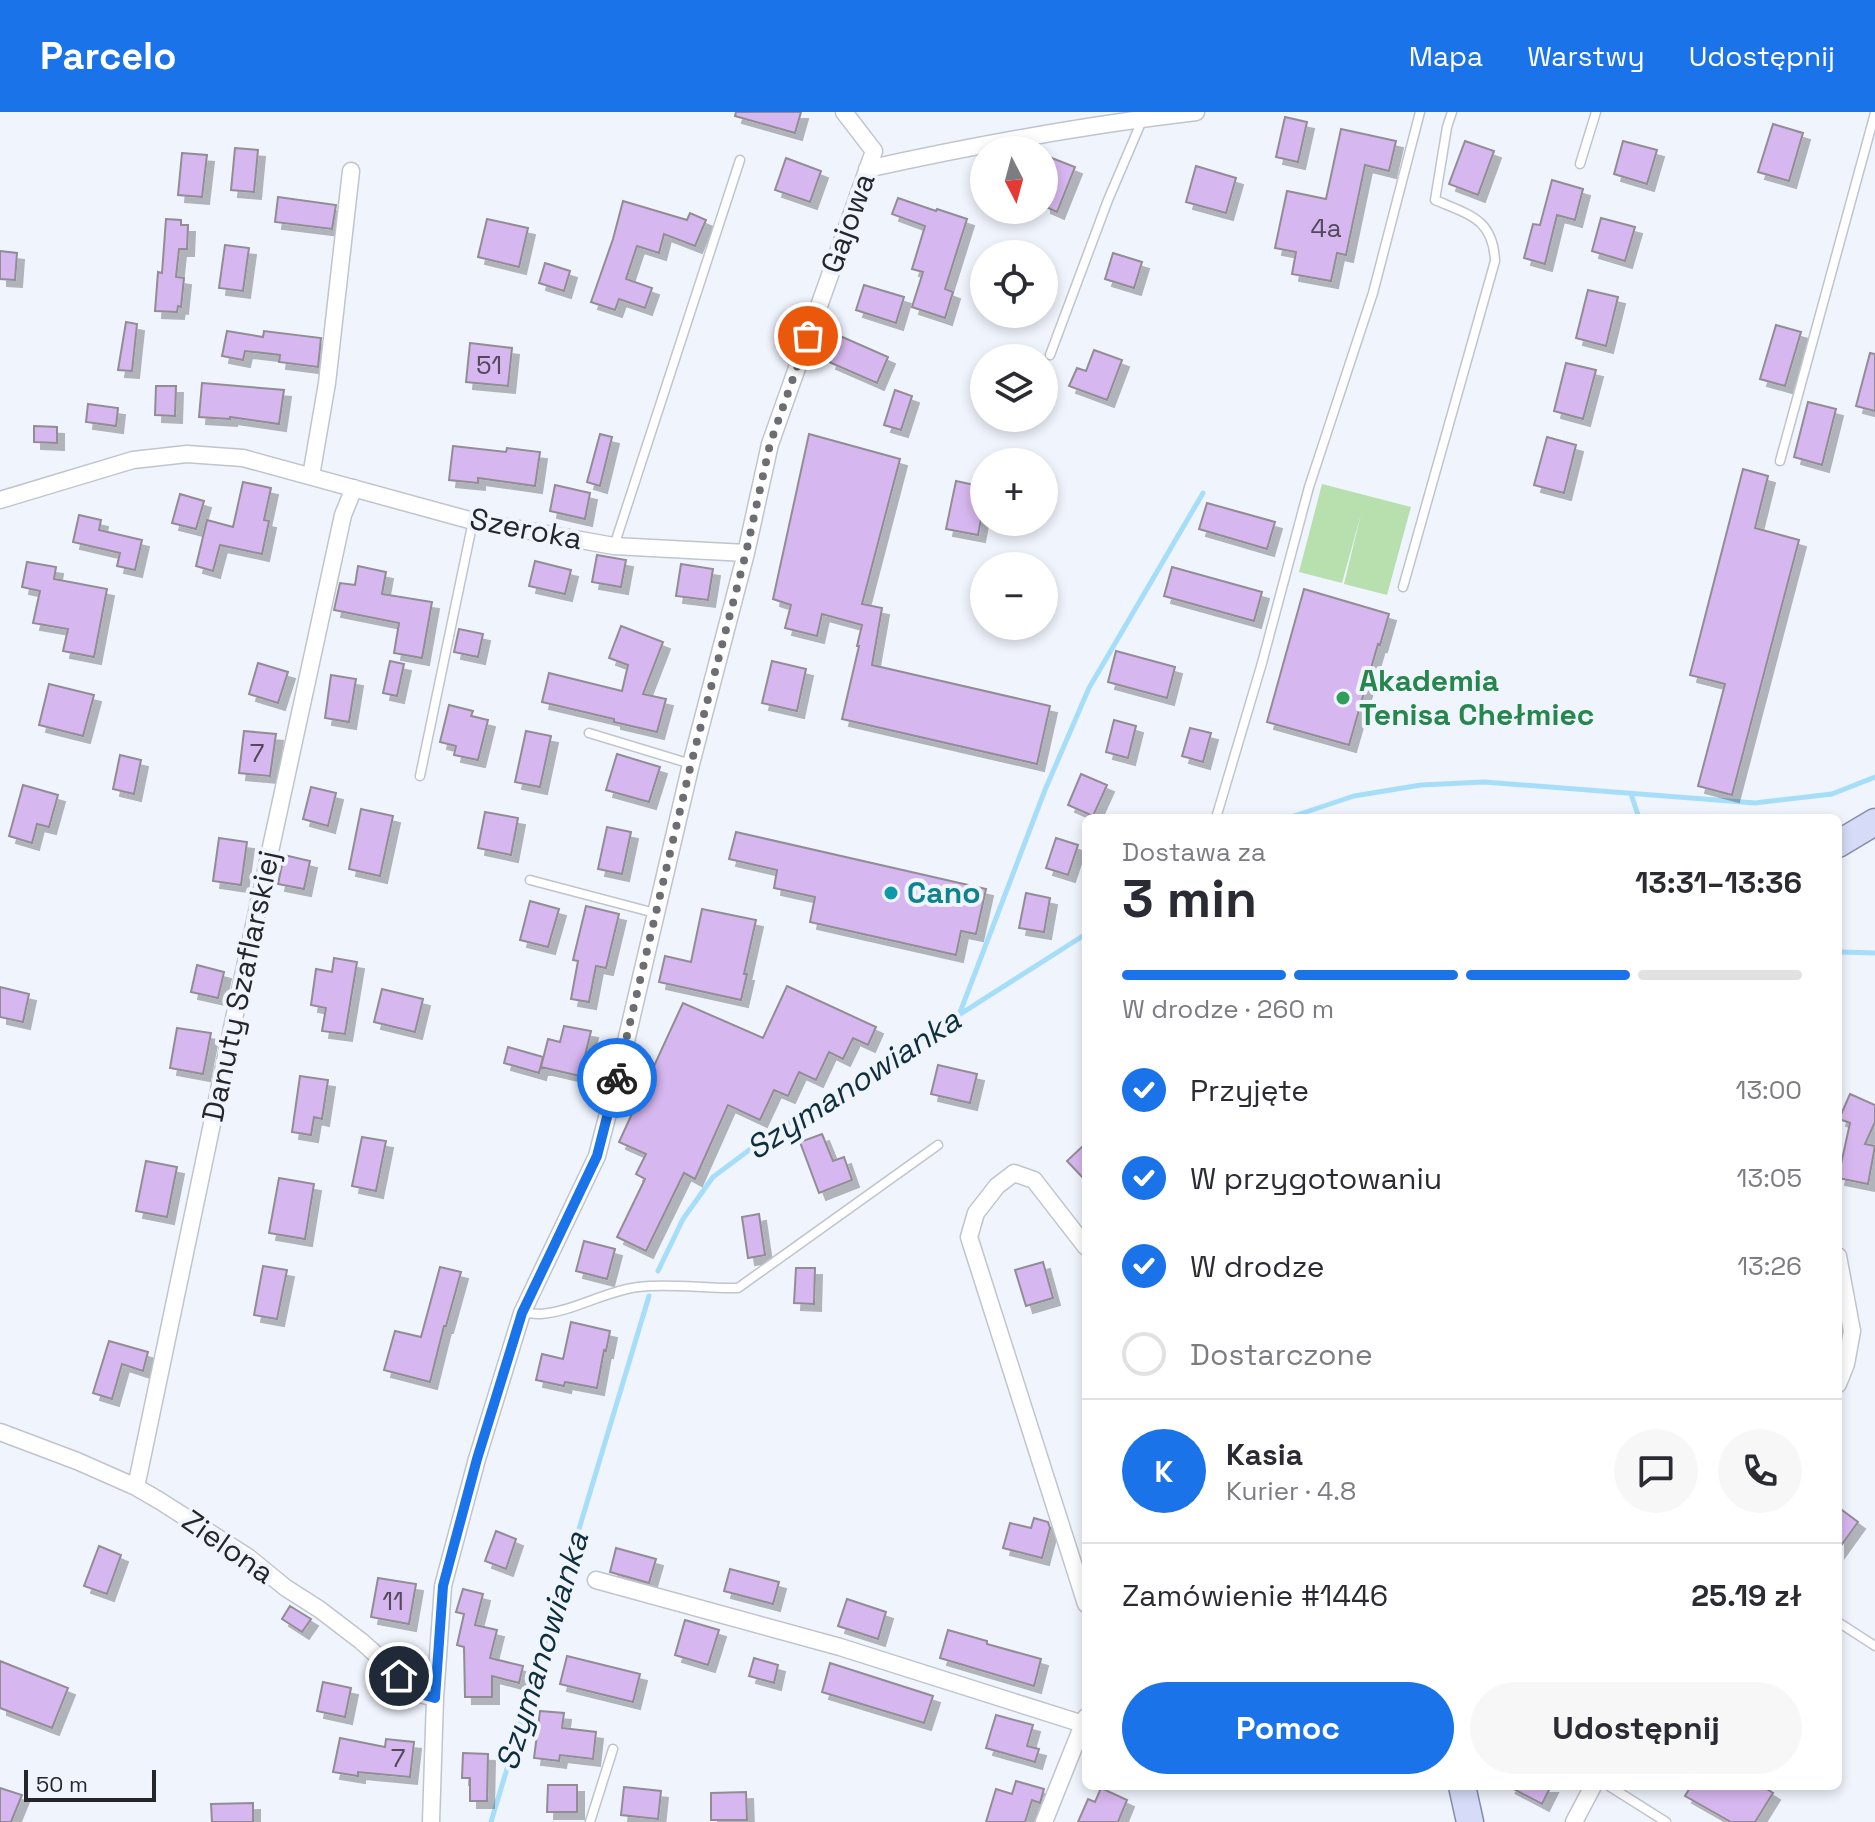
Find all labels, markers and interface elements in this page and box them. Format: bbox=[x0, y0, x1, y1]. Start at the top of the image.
text: Parcelo bbox=[40, 32, 176, 80]
text: Mapa bbox=[1409, 38, 1483, 74]
text: Warstwy bbox=[1527, 38, 1645, 74]
text: Udostępnij bbox=[1689, 38, 1835, 74]
north arrow bbox=[970, 136, 1058, 224]
map controls bbox=[970, 136, 1058, 640]
street label: Gajowa bbox=[811, 167, 884, 278]
house number: 4a bbox=[1310, 211, 1342, 245]
button: locate bbox=[970, 240, 1058, 328]
pin bbox=[774, 302, 842, 370]
icon: bag bbox=[786, 314, 830, 358]
button: layers bbox=[970, 344, 1058, 432]
house number: 51 bbox=[476, 348, 502, 382]
button: + bbox=[970, 448, 1058, 536]
street label: Szeroka bbox=[467, 499, 586, 558]
button: − bbox=[970, 552, 1058, 640]
place label: Akademia Tenisa Chełmiec bbox=[1359, 661, 1594, 734]
marker: Akademia Tenisa Chełmiec bbox=[1334, 689, 1352, 707]
house number: 7 bbox=[250, 736, 264, 770]
text: Dostawa za bbox=[1122, 835, 1266, 869]
street label: Danuty Szaflarskiej bbox=[193, 847, 288, 1125]
text: 13:31–13:36 bbox=[1635, 863, 1802, 902]
text: 3 min bbox=[1122, 866, 1257, 932]
place label: Cano bbox=[907, 873, 981, 912]
marker: Cano bbox=[882, 884, 900, 902]
text: W drodze · 260 m bbox=[1122, 992, 1334, 1026]
water label: Szymanowianka bbox=[738, 999, 968, 1168]
courier bbox=[577, 1038, 657, 1118]
icon: bike bbox=[595, 1056, 639, 1100]
icon: check bbox=[1122, 1068, 1166, 1112]
text: Przyjęte bbox=[1190, 1071, 1309, 1110]
text: 13:00 bbox=[1736, 1073, 1802, 1107]
icon: check bbox=[1122, 1156, 1166, 1200]
text: W przygotowaniu bbox=[1190, 1159, 1442, 1198]
text: 13:05 bbox=[1737, 1161, 1802, 1195]
icon: check bbox=[1122, 1244, 1166, 1288]
text: W drodze bbox=[1190, 1247, 1325, 1286]
text: 13:26 bbox=[1737, 1249, 1802, 1283]
text: Dostarczone bbox=[1190, 1335, 1373, 1374]
button: chat bbox=[1614, 1429, 1698, 1513]
button: phone bbox=[1718, 1429, 1802, 1513]
text: Kasia bbox=[1226, 1435, 1303, 1474]
text: K bbox=[1155, 1452, 1173, 1491]
text: Kurier · 4.8 bbox=[1226, 1474, 1356, 1508]
street label: Zielona bbox=[175, 1501, 282, 1592]
water label: Szymanowianka bbox=[487, 1526, 597, 1775]
text: Zamówienie #1446 bbox=[1122, 1576, 1388, 1615]
text: 25.19 zł bbox=[1691, 1576, 1802, 1615]
house number: 11 bbox=[382, 1584, 404, 1618]
pin bbox=[365, 1642, 433, 1710]
icon: home bbox=[377, 1654, 421, 1698]
button: Pomoc bbox=[1122, 1682, 1454, 1774]
button: Udostępnij bbox=[1470, 1682, 1802, 1774]
house number: 7 bbox=[391, 1741, 405, 1775]
scale bar bbox=[24, 1766, 156, 1802]
text: 50 m bbox=[36, 1770, 88, 1798]

